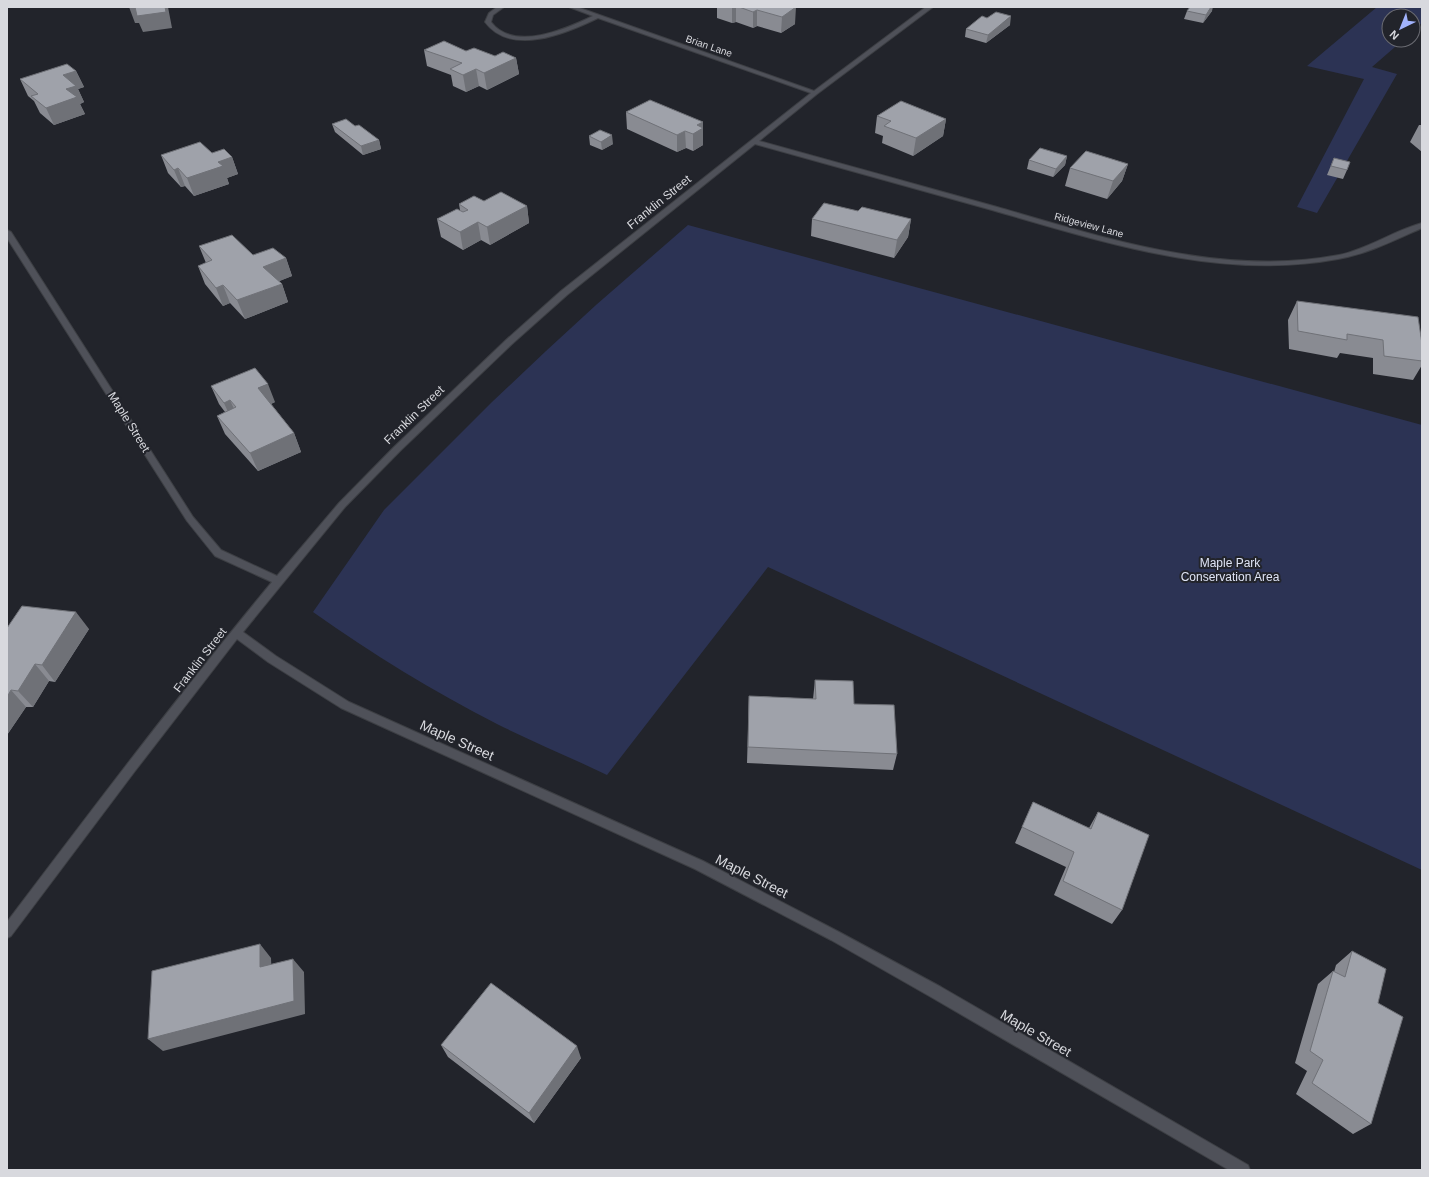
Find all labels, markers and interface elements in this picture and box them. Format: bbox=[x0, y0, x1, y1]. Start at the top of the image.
north arrow bbox=[1381, 8, 1421, 48]
text: N bbox=[1387, 28, 1401, 42]
street label: Brian Lane bbox=[684, 33, 734, 59]
street label: Franklin Street bbox=[624, 172, 694, 232]
street label: Ridgeview Lane bbox=[1053, 210, 1125, 240]
street label: Franklin Street bbox=[381, 382, 447, 447]
street label: Maple Street bbox=[105, 389, 153, 455]
park label: Maple Park Conservation Area bbox=[1181, 556, 1280, 584]
street label: Franklin Street bbox=[170, 624, 230, 695]
street label: Maple Street bbox=[417, 717, 497, 763]
street label: Maple Street bbox=[713, 851, 791, 901]
street label: Maple Street bbox=[998, 1006, 1074, 1060]

